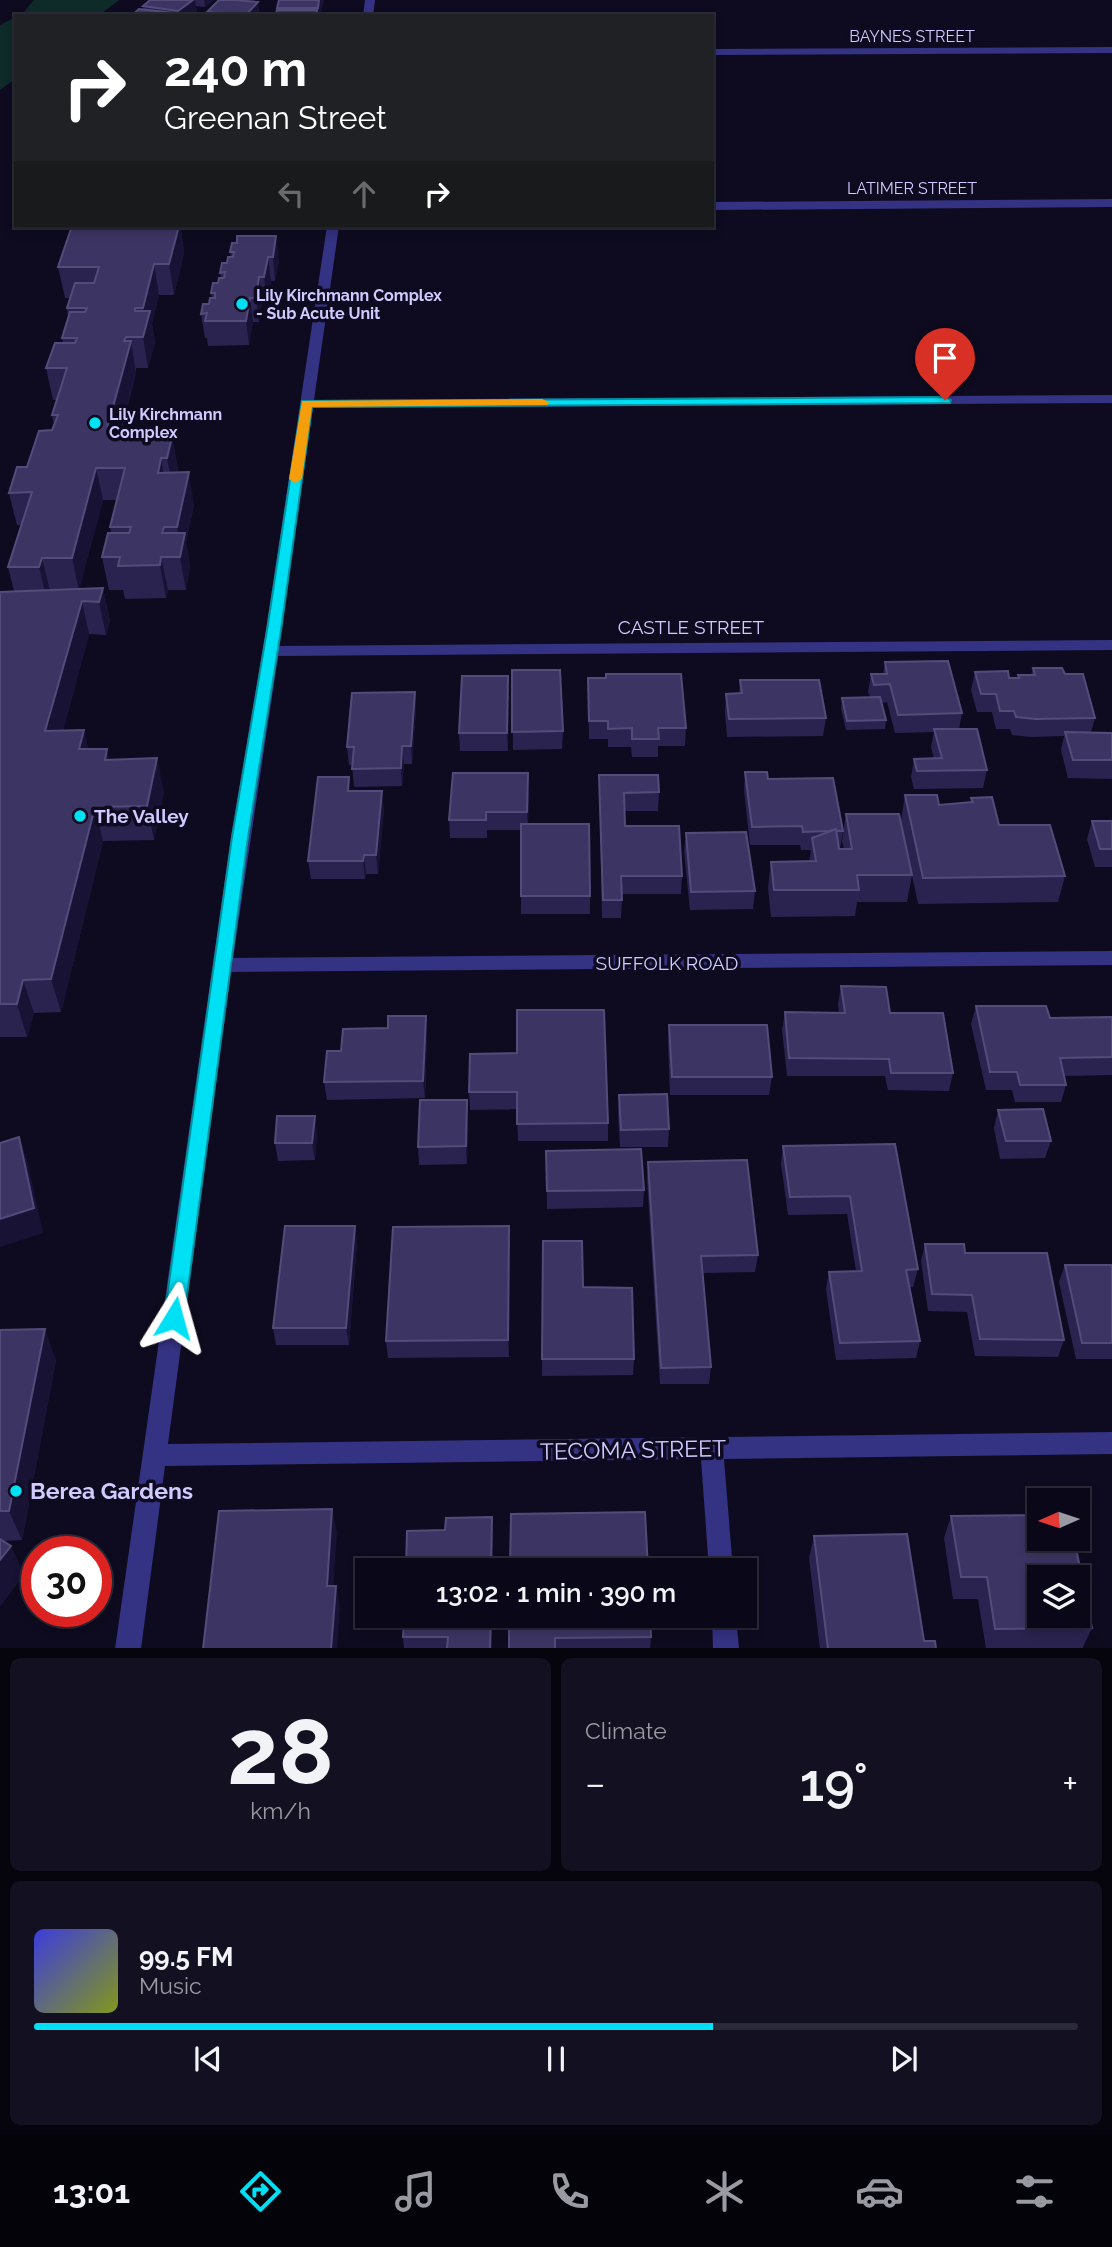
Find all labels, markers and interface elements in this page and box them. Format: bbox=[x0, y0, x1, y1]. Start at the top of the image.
street label: BAYNES STREET bbox=[849, 27, 975, 46]
text: 240 m bbox=[164, 40, 307, 97]
icon: right bbox=[49, 42, 140, 133]
text: Greenan Street bbox=[164, 99, 387, 136]
icon: left bbox=[272, 175, 310, 213]
icon: ahead bbox=[345, 175, 383, 213]
icon: right bbox=[418, 175, 456, 213]
street label: LATIMER STREET bbox=[847, 179, 977, 198]
place label: Lily Kirchmann Complex - Sub Acute Unit bbox=[256, 286, 442, 323]
marker: Lily Kirchmann Complex - Sub Acute Unit bbox=[234, 296, 250, 312]
pin bbox=[915, 328, 975, 400]
icon: arrive bbox=[926, 339, 964, 377]
place label: Lily Kirchmann Complex bbox=[109, 405, 222, 442]
marker: Lily Kirchmann Complex bbox=[87, 415, 103, 431]
street label: CASTLE STREET bbox=[618, 616, 765, 638]
place label: The Valley bbox=[94, 805, 189, 827]
marker: The Valley bbox=[72, 808, 88, 824]
street label: SUFFOLK ROAD bbox=[596, 952, 738, 974]
position arrow bbox=[137, 1281, 211, 1355]
street label: TECOMA STREET bbox=[540, 1434, 726, 1465]
place label: Berea Gardens bbox=[30, 1477, 193, 1504]
marker: Berea Gardens bbox=[8, 1483, 24, 1499]
north arrow bbox=[1027, 1488, 1090, 1550]
map controls bbox=[1027, 1488, 1090, 1628]
speed limit sign: 30 bbox=[21, 1536, 112, 1627]
button: layers bbox=[1027, 1565, 1090, 1628]
text: 13:02 · 1 min · 390 m bbox=[436, 1578, 676, 1608]
text: 28 bbox=[227, 1698, 334, 1805]
text: Climate bbox=[585, 1717, 667, 1744]
text: 19° bbox=[800, 1752, 868, 1813]
text: − bbox=[585, 1761, 605, 1806]
text: + bbox=[1062, 1761, 1078, 1806]
text: km/h bbox=[250, 1797, 311, 1824]
text: 99.5 FM bbox=[139, 1942, 234, 1972]
text: Music bbox=[139, 1972, 202, 1999]
icon: previous bbox=[189, 2040, 227, 2078]
icon: pause bbox=[537, 2040, 575, 2078]
icon: next bbox=[885, 2040, 923, 2078]
icon: directions bbox=[236, 2167, 285, 2216]
icon: music bbox=[391, 2167, 440, 2216]
icon: phone bbox=[545, 2167, 594, 2216]
icon: climate bbox=[700, 2167, 749, 2216]
icon: car bbox=[855, 2167, 904, 2216]
icon: filters bbox=[1010, 2167, 1059, 2216]
text: 13:01 bbox=[53, 2173, 130, 2210]

